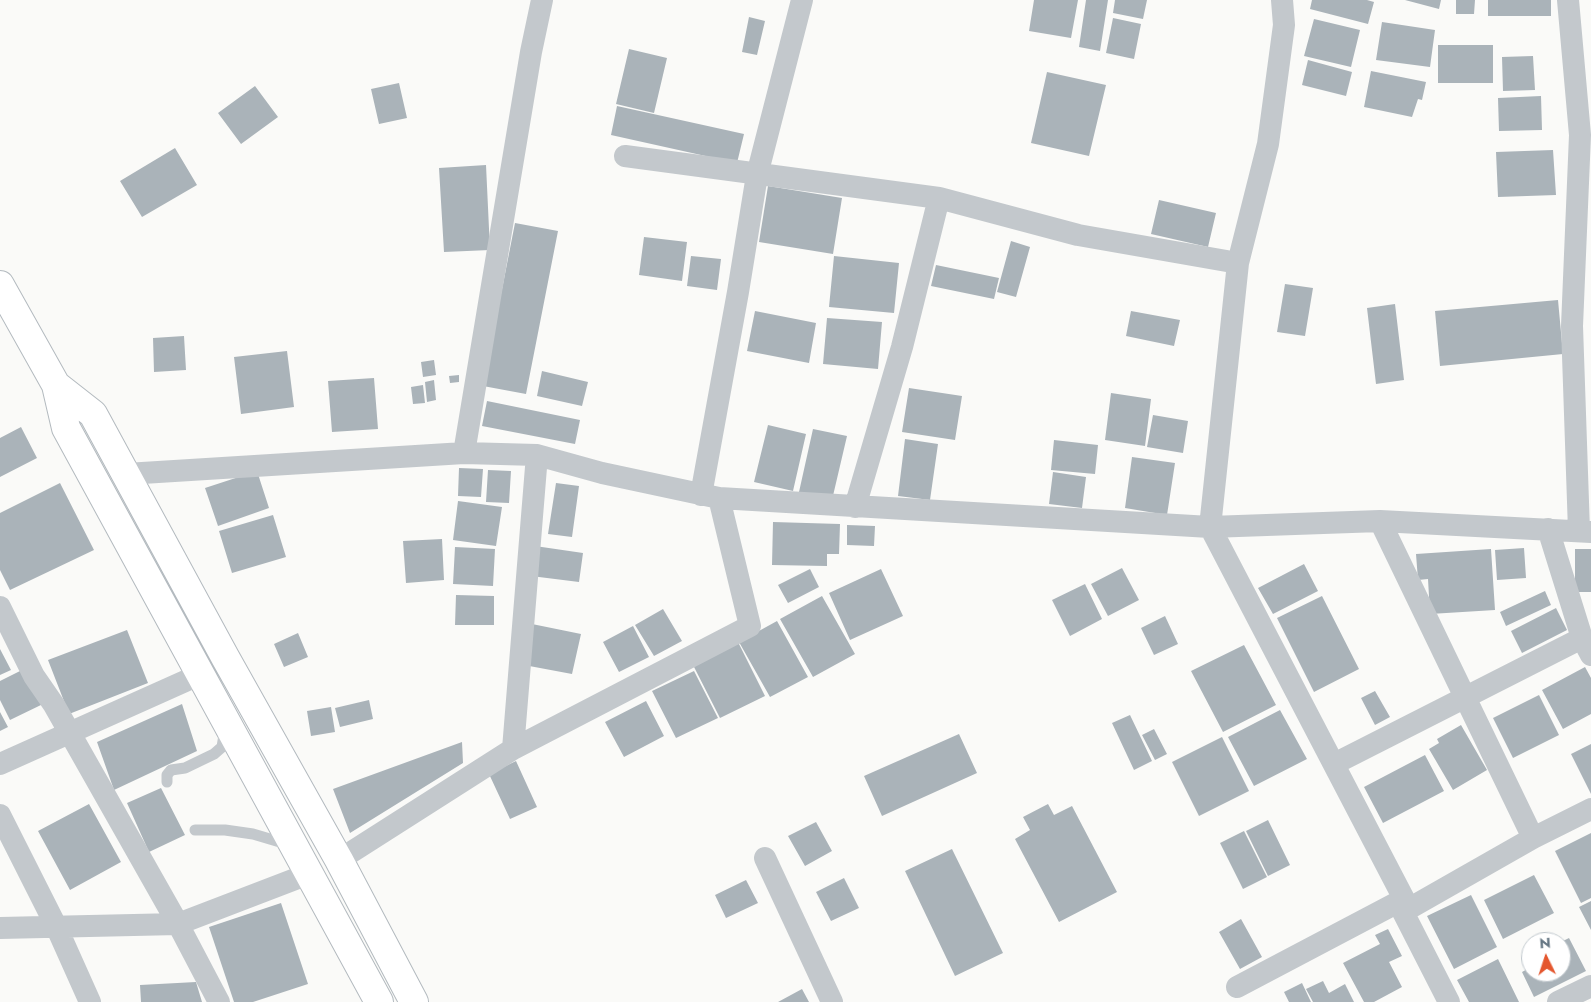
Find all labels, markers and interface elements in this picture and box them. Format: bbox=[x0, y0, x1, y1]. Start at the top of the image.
north arrow bbox=[1521, 932, 1571, 982]
text: N bbox=[1539, 933, 1551, 953]

